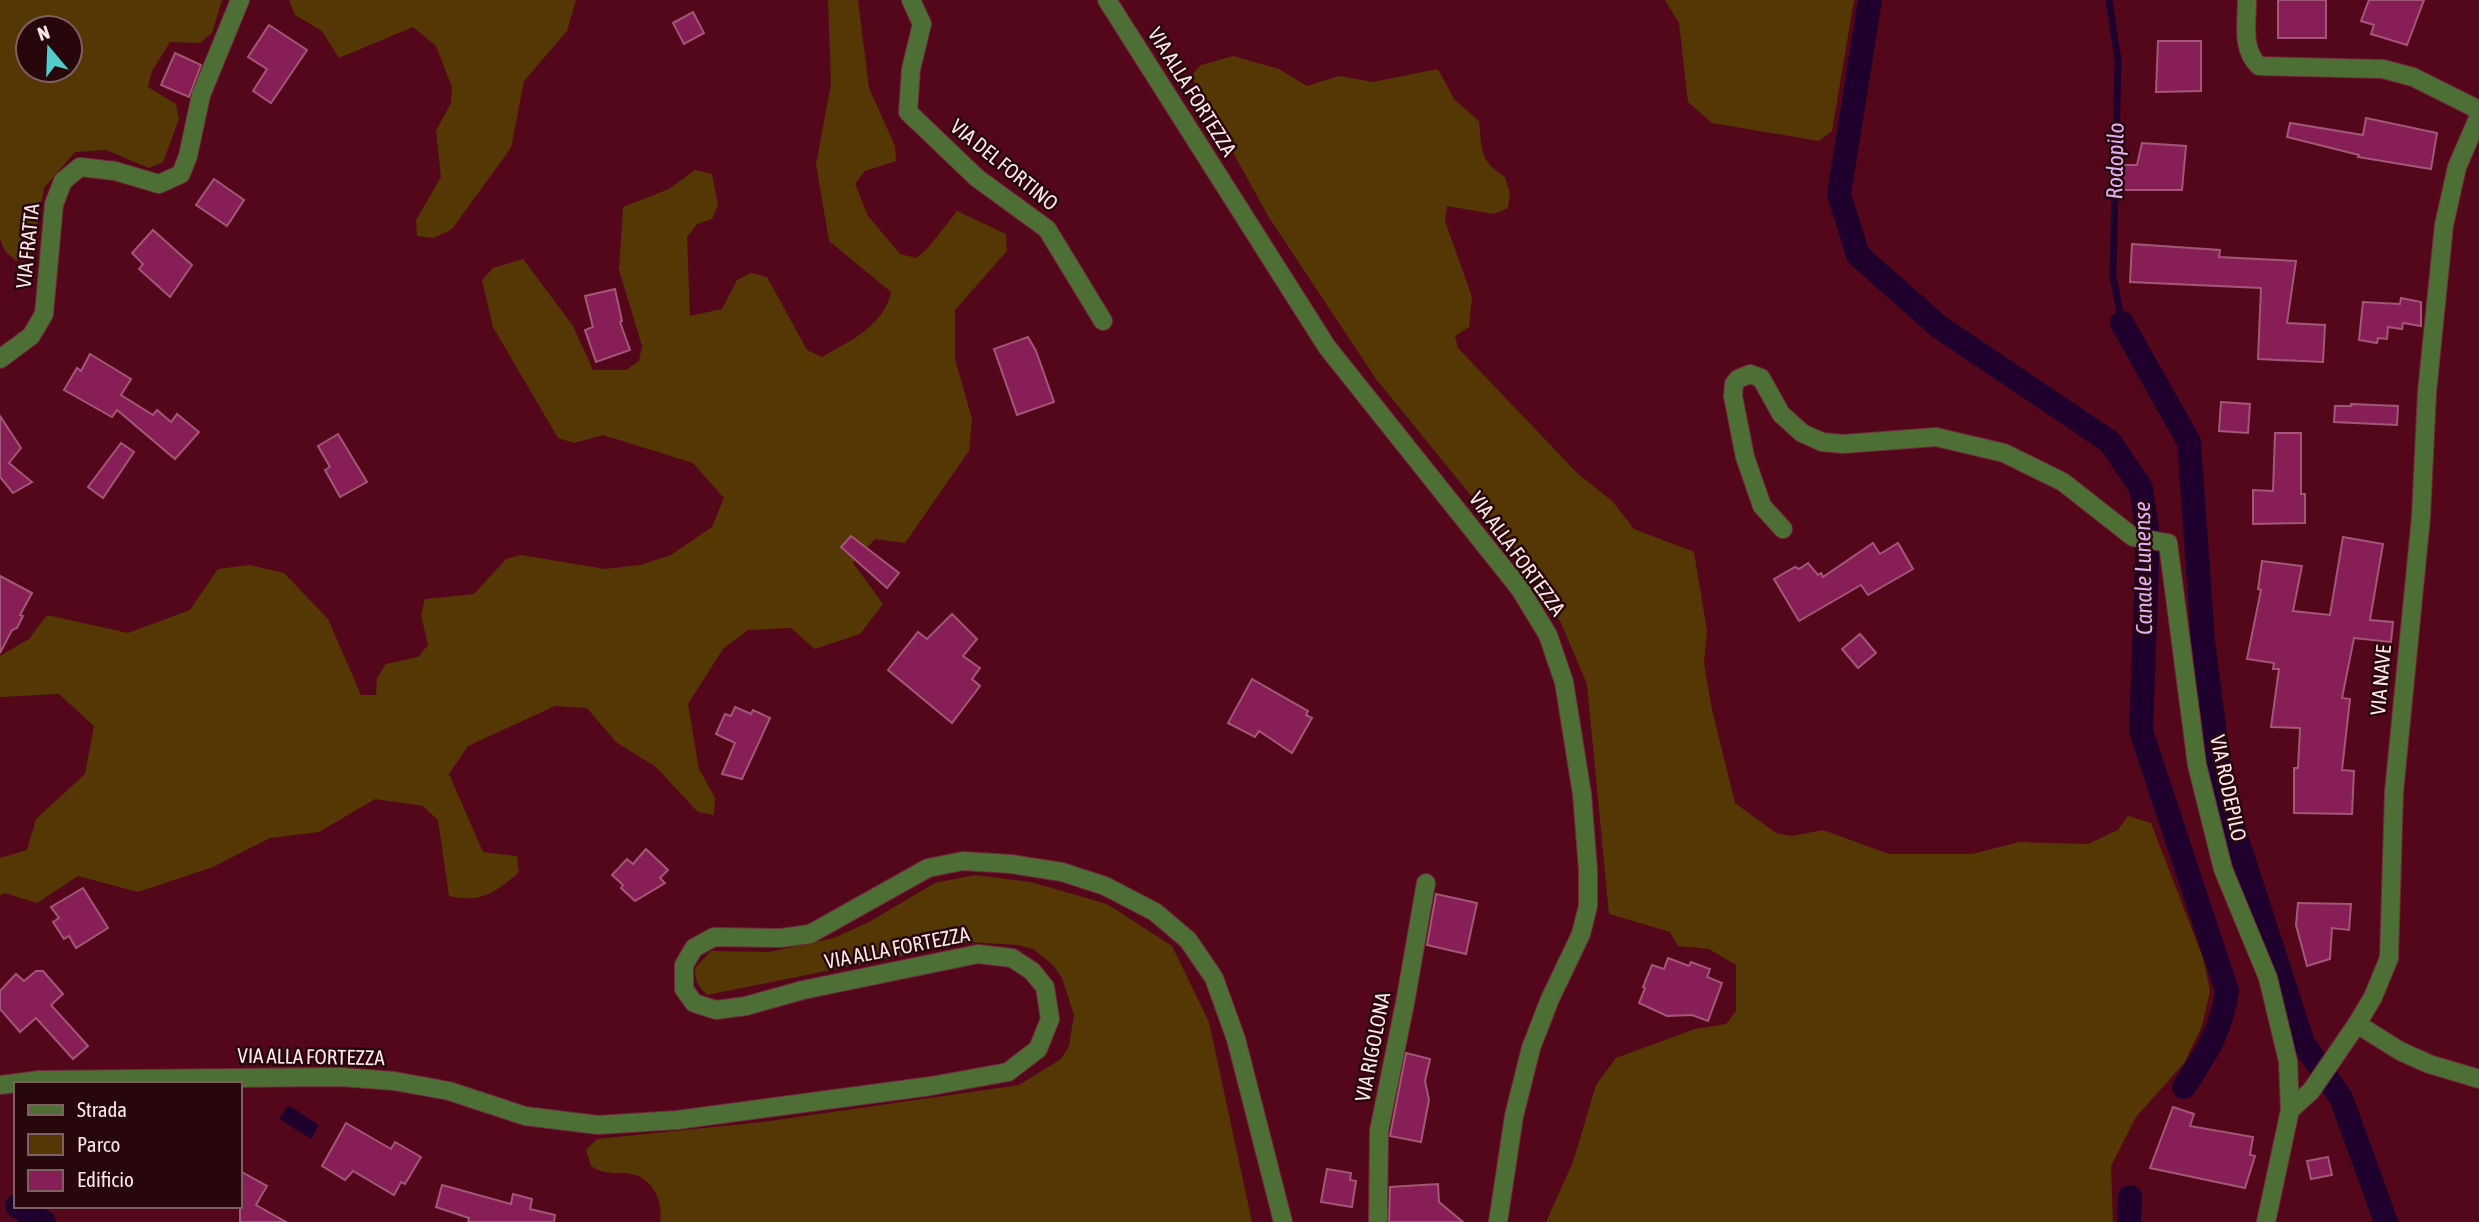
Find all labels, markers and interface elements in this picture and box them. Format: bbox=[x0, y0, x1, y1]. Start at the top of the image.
north arrow bbox=[14, 14, 84, 84]
text: N bbox=[35, 21, 52, 45]
street label: VIA ALLA FORTEZZA bbox=[1144, 23, 1242, 161]
street label: VIA DEL FORTINO bbox=[946, 114, 1063, 215]
water label: Rodopilo bbox=[2101, 122, 2129, 200]
street label: VIA FRATTA bbox=[11, 202, 43, 289]
street label: VIA ALLA FORTEZZA bbox=[1465, 487, 1571, 621]
water label: Canale Lunense bbox=[2129, 501, 2157, 635]
street label: VIA NAVE bbox=[2365, 644, 2395, 716]
street label: VIA RODEPILO bbox=[2206, 733, 2252, 843]
street label: VIA ALLA FORTEZZA bbox=[822, 921, 972, 973]
street label: VIA RIGOLONA bbox=[1350, 989, 1394, 1103]
street label: VIA ALLA FORTEZZA bbox=[237, 1043, 385, 1069]
legend bbox=[14, 1082, 242, 1208]
text: Strada bbox=[77, 1097, 127, 1121]
text: Parco bbox=[77, 1132, 120, 1156]
text: Edificio bbox=[77, 1167, 134, 1191]

